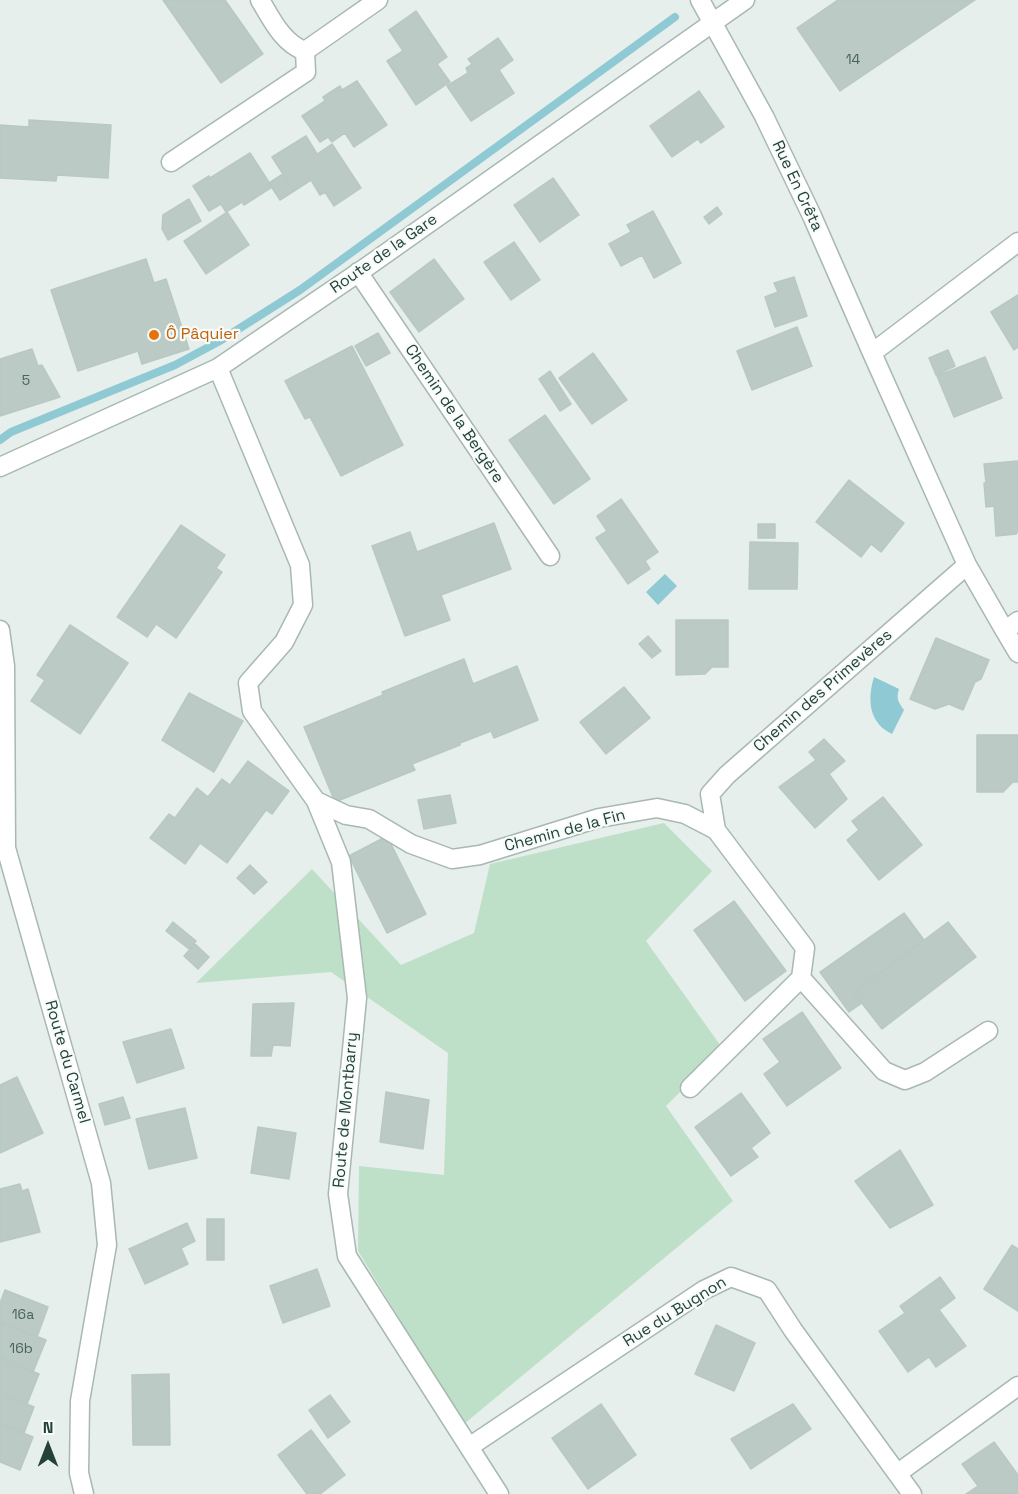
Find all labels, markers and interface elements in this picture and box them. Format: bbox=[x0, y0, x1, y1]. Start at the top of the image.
house number: 14 bbox=[846, 52, 860, 68]
street label: Rue En Crêta bbox=[768, 137, 826, 235]
street label: Route de la Gare bbox=[327, 210, 441, 298]
place label: Ô Pâquier bbox=[166, 325, 239, 345]
marker: Ô Pâquier bbox=[147, 328, 161, 342]
street label: Chemin de la Bergère bbox=[400, 341, 508, 487]
house number: 5 bbox=[22, 373, 30, 389]
street label: Chemin des Primevères bbox=[750, 626, 896, 756]
street label: Chemin de la Fin bbox=[502, 806, 628, 856]
street label: Route du Carmel bbox=[40, 998, 94, 1126]
street label: Route de Montbarry bbox=[330, 1031, 362, 1189]
street label: Rue du Bugnon bbox=[620, 1273, 730, 1351]
house number: 16a bbox=[12, 1307, 34, 1323]
house number: 16b bbox=[9, 1341, 33, 1357]
north arrow bbox=[18, 1416, 78, 1476]
text: N bbox=[43, 1417, 53, 1438]

